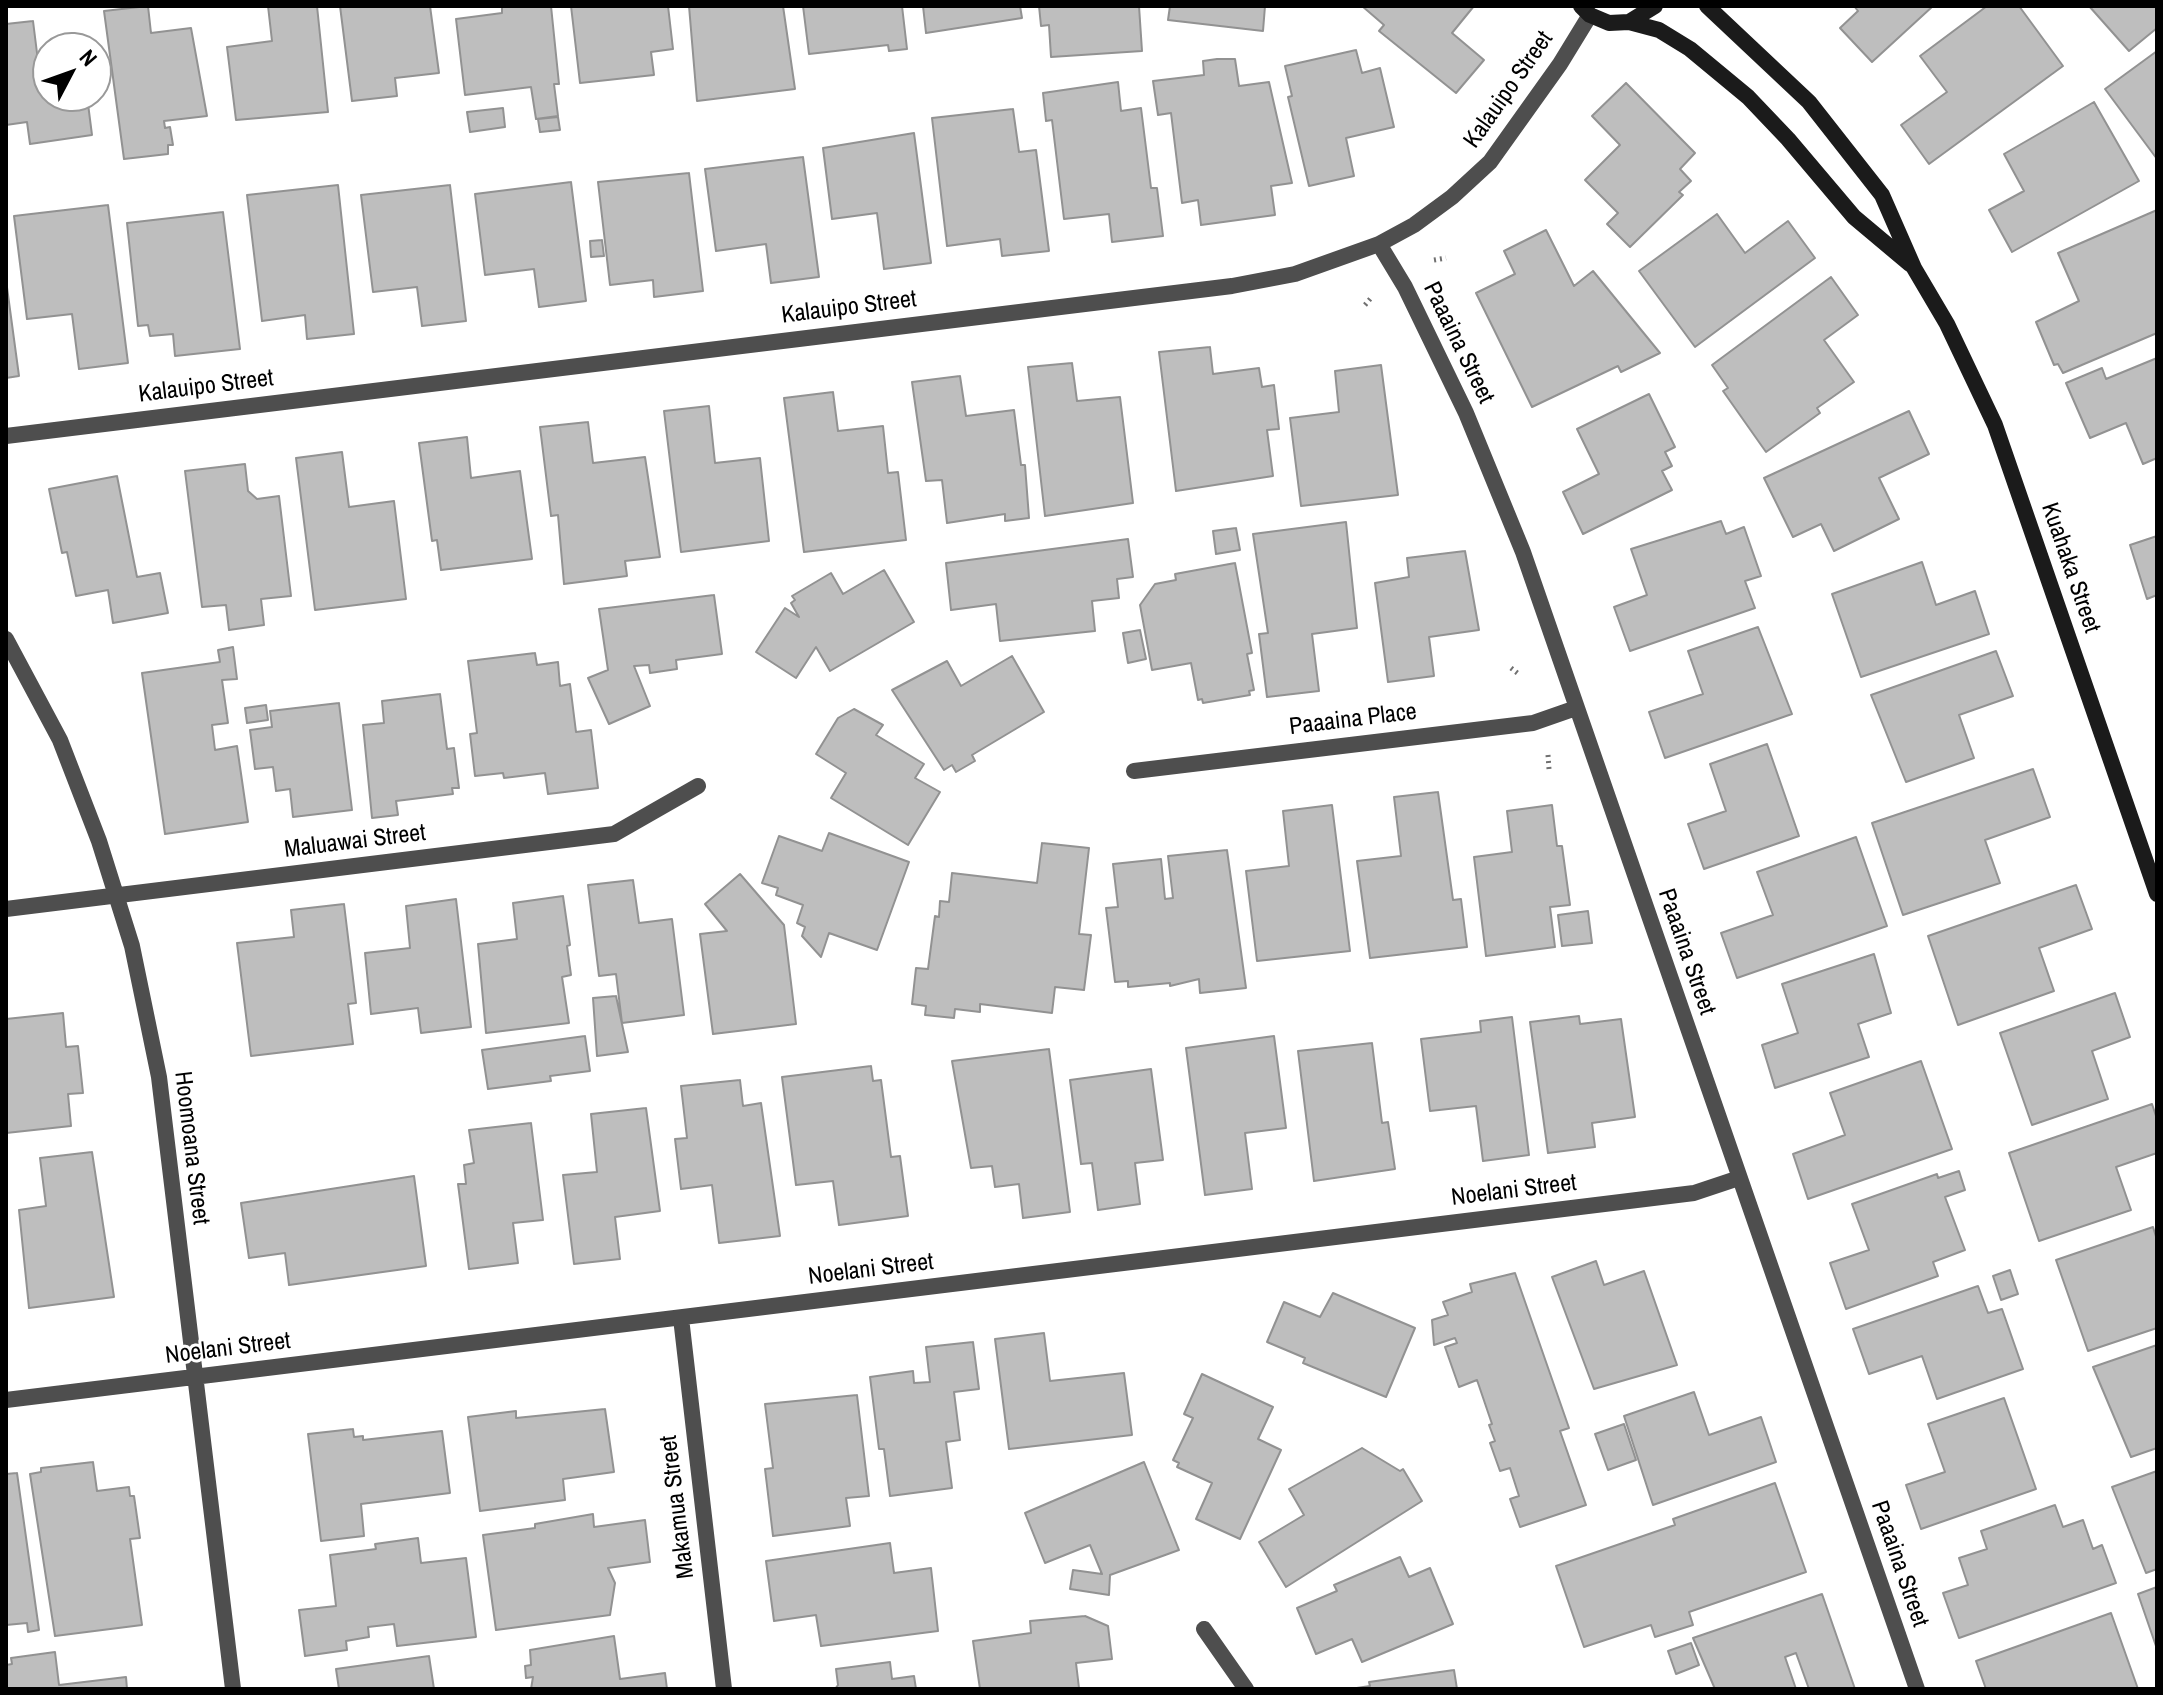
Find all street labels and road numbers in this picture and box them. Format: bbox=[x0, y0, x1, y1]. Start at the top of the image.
street label: Kalauipo Street bbox=[1458, 26, 1560, 154]
street label: Paaaina Street bbox=[1416, 278, 1500, 408]
street label: Kalauipo Street bbox=[780, 285, 918, 331]
street label: Kalauipo Street bbox=[137, 364, 275, 410]
street label: Kuahaka Street bbox=[2034, 499, 2106, 637]
street label: Paaaina Place bbox=[1288, 698, 1418, 742]
street label: Maluawai Street bbox=[283, 819, 427, 865]
street label: Paaaina Street bbox=[1651, 885, 1721, 1019]
street label: Hoomoana Street bbox=[167, 1070, 215, 1226]
street label: Noelani Street bbox=[1450, 1169, 1578, 1213]
street label: Noelani Street bbox=[807, 1248, 935, 1292]
street label: Noelani Street bbox=[164, 1327, 292, 1371]
street label: Makamua Street bbox=[655, 1434, 701, 1580]
street label: Paaaina Street bbox=[1864, 1497, 1934, 1631]

